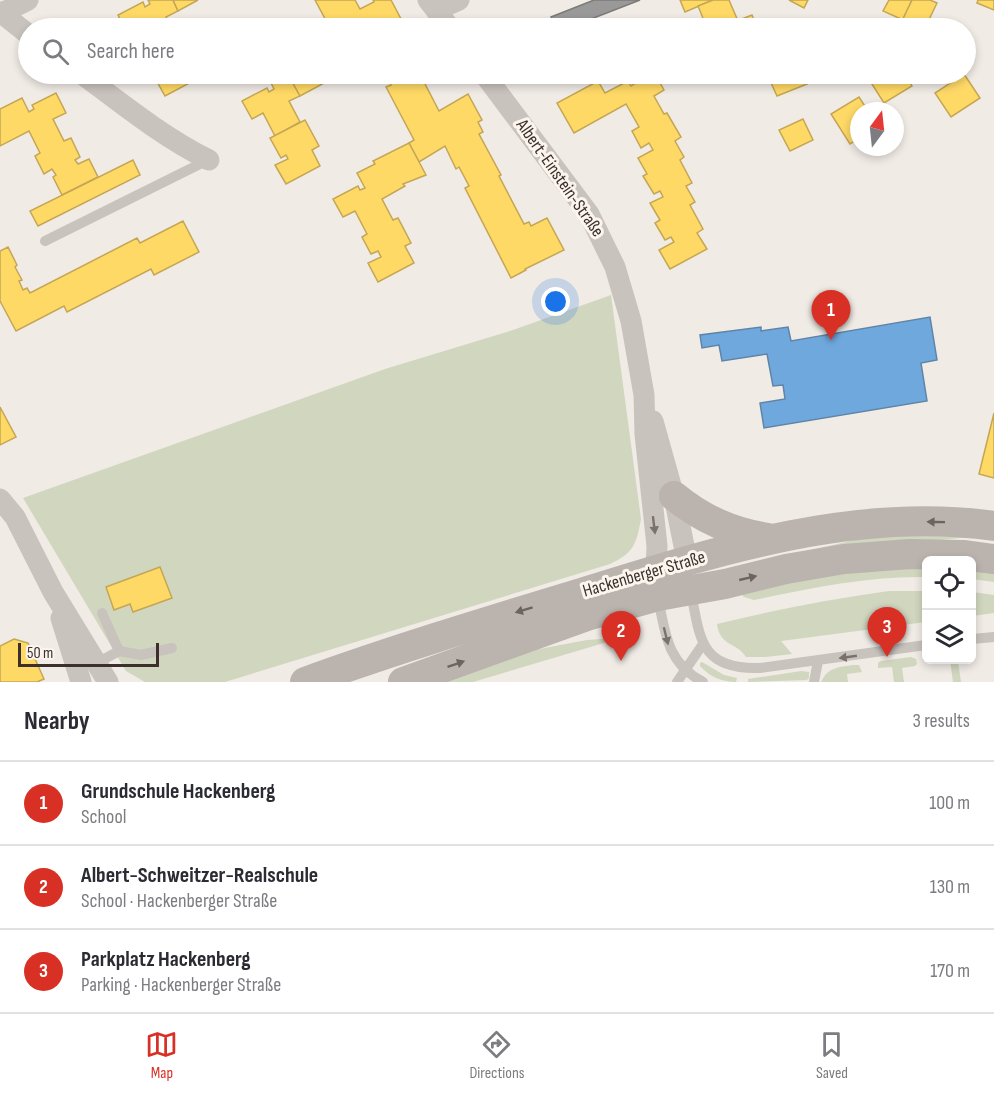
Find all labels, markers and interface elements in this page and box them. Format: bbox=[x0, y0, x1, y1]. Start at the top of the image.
search box bbox=[18, 18, 976, 84]
icon: search bbox=[39, 35, 72, 68]
text: Search here bbox=[87, 38, 174, 65]
north arrow bbox=[850, 102, 904, 156]
street label: Albert-Einstein-Straße bbox=[511, 115, 608, 241]
your location bbox=[541, 287, 570, 316]
pin: 1 bbox=[812, 290, 850, 340]
one-way arrow bbox=[650, 516, 659, 535]
one-way arrow bbox=[926, 517, 945, 527]
street label: Hackenberger Straße bbox=[580, 546, 708, 602]
map controls bbox=[922, 556, 976, 664]
button: locate bbox=[922, 556, 976, 610]
one-way arrow bbox=[739, 573, 758, 583]
one-way arrow bbox=[515, 606, 533, 615]
pin: 3 bbox=[868, 608, 906, 657]
button: layers bbox=[922, 610, 976, 664]
pin: 2 bbox=[602, 612, 640, 661]
one-way arrow bbox=[662, 627, 672, 645]
scale bar bbox=[18, 640, 159, 668]
text: 50 m bbox=[27, 644, 53, 663]
one-way arrow bbox=[838, 652, 857, 661]
one-way arrow bbox=[447, 658, 465, 668]
text: Nearby bbox=[24, 706, 90, 737]
text: 3 results bbox=[913, 709, 970, 733]
text: Grundschule Hackenberg bbox=[81, 778, 275, 805]
text: 1 bbox=[40, 791, 47, 815]
text: 100 m bbox=[929, 791, 970, 815]
text: School bbox=[81, 805, 126, 829]
text: Albert-Schweitzer-Realschule bbox=[81, 862, 318, 889]
text: 2 bbox=[39, 875, 48, 899]
text: 130 m bbox=[930, 875, 970, 899]
text: School · Hackenberger Straße bbox=[81, 889, 277, 913]
text: Parkplatz Hackenberg bbox=[81, 946, 251, 973]
text: 3 bbox=[39, 959, 48, 983]
text: 170 m bbox=[930, 959, 970, 983]
text: Parking · Hackenberger Straße bbox=[81, 973, 281, 997]
tab: Map bbox=[145, 1028, 178, 1083]
tab: Directions bbox=[469, 1028, 524, 1083]
tab: Saved bbox=[815, 1028, 848, 1083]

